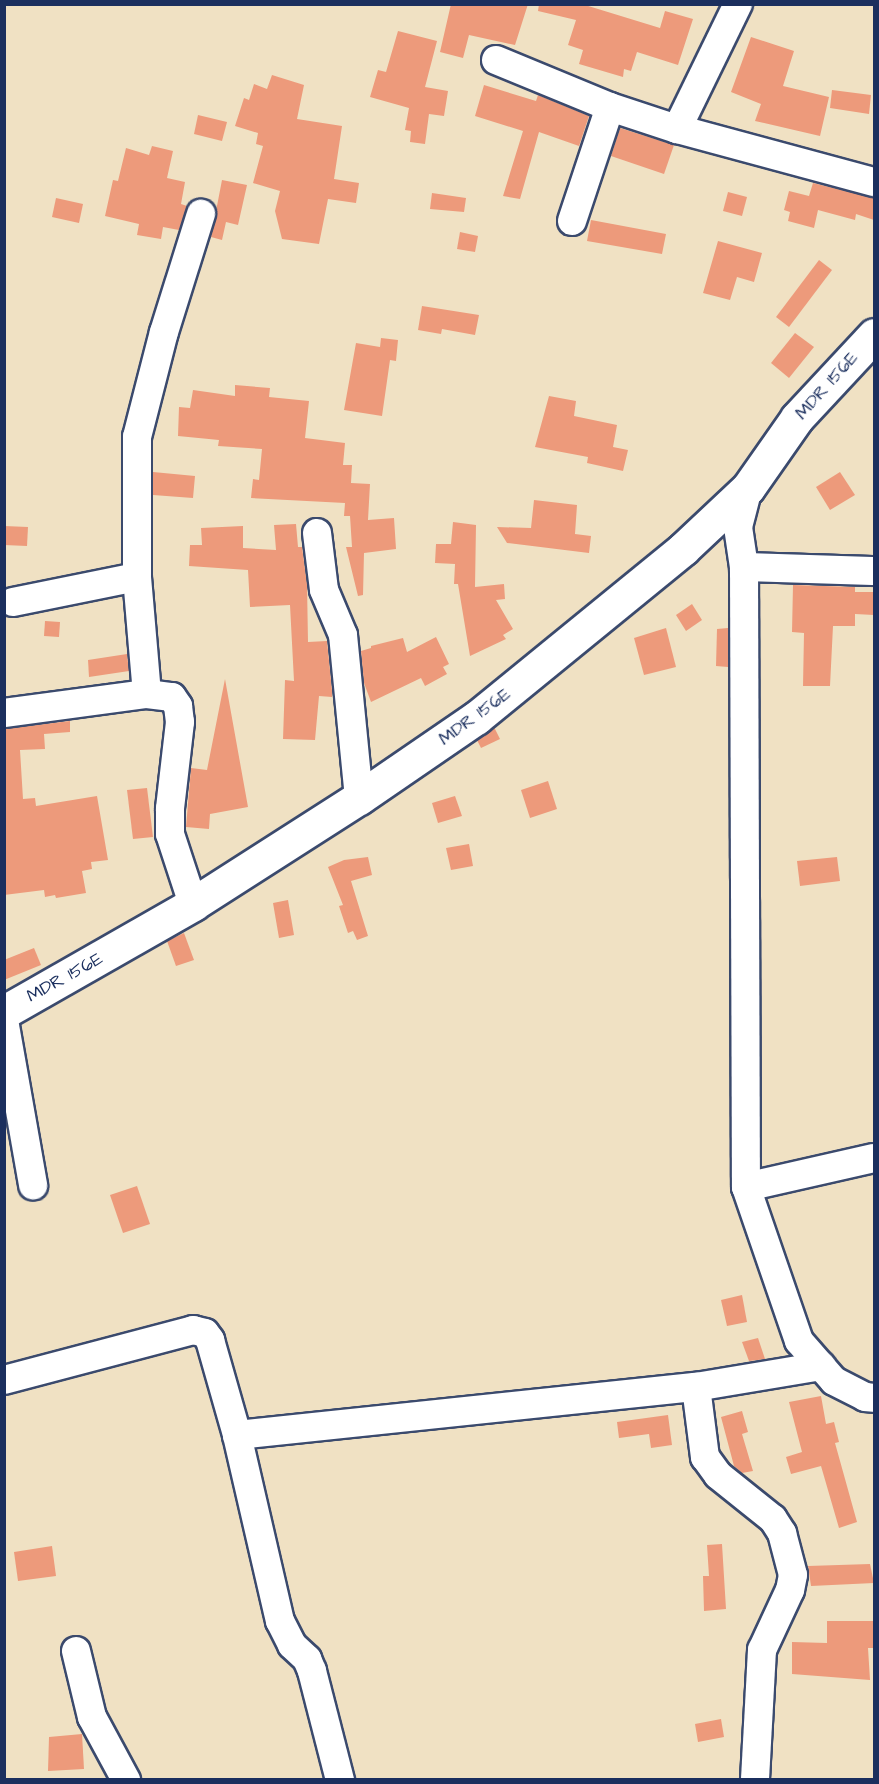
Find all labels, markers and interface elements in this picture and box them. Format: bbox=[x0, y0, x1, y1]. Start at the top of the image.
street label: MDR 156E bbox=[791, 348, 863, 424]
street label: MDR 156E bbox=[435, 684, 515, 750]
street label: MDR 156E bbox=[23, 948, 107, 1008]

